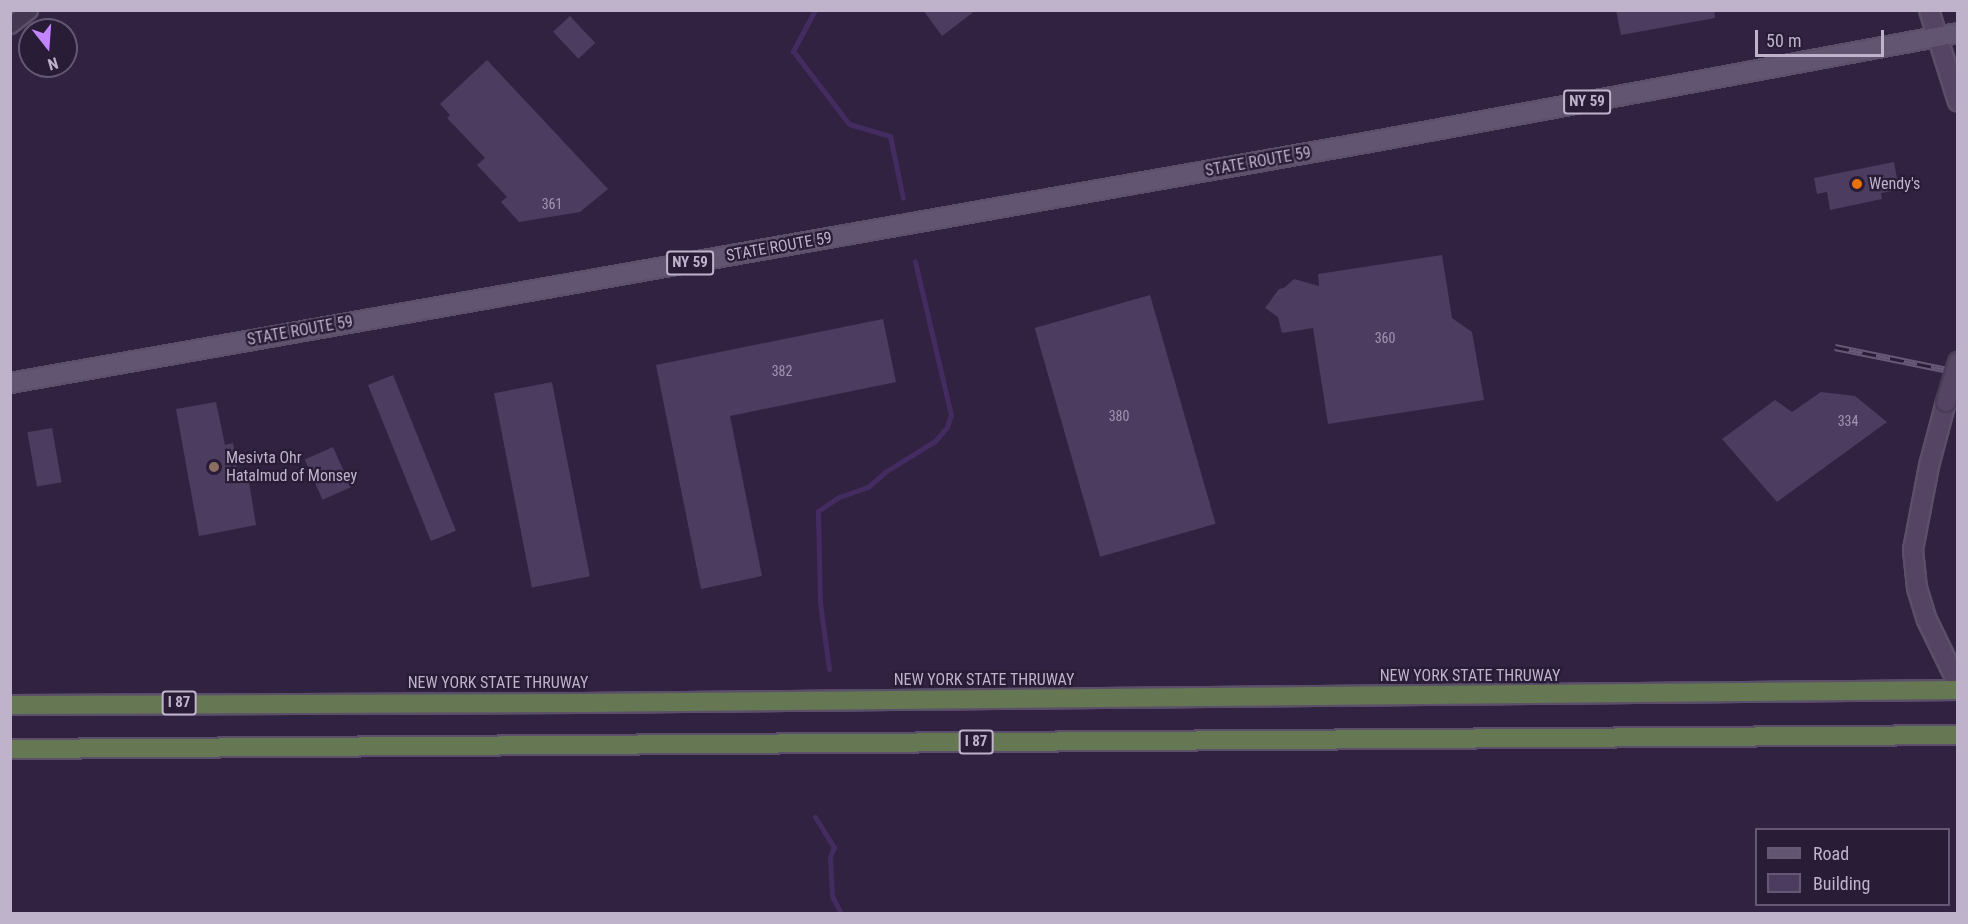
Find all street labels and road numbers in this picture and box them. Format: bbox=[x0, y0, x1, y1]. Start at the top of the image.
road number: NY 59 bbox=[1563, 90, 1611, 114]
street label: STATE ROUTE 59 bbox=[1204, 143, 1312, 181]
street label: STATE ROUTE 59 bbox=[725, 228, 833, 266]
road number: NY 59 bbox=[666, 251, 714, 275]
street label: STATE ROUTE 59 bbox=[246, 312, 354, 350]
street label: NEW YORK STATE THRUWAY bbox=[1379, 666, 1561, 686]
street label: NEW YORK STATE THRUWAY bbox=[893, 670, 1075, 690]
street label: NEW YORK STATE THRUWAY bbox=[407, 673, 589, 693]
road number: I 87 bbox=[161, 691, 197, 715]
road number: I 87 bbox=[958, 730, 994, 754]

